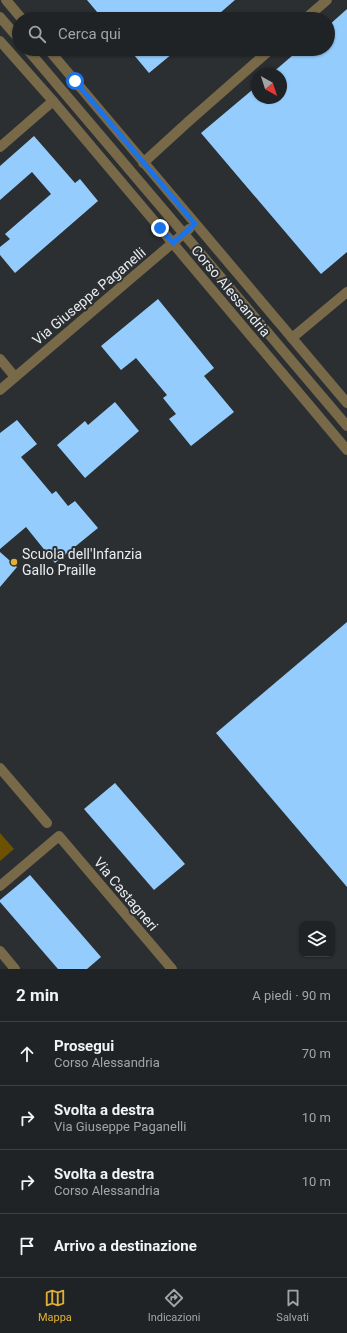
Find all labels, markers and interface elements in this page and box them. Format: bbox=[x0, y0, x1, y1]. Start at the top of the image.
search box bbox=[12, 12, 335, 56]
icon: search bbox=[26, 23, 48, 45]
text: Cerca qui bbox=[58, 25, 121, 43]
north arrow bbox=[251, 68, 287, 104]
route start bbox=[66, 72, 84, 90]
route end bbox=[151, 219, 169, 237]
street label: Corso Alessandria bbox=[188, 242, 274, 340]
street label: Via Giuseppe Paganelli bbox=[29, 244, 149, 348]
place label: Scuola dell'Infanzia Gallo Praille bbox=[22, 546, 142, 578]
marker: Scuola dell'Infanzia Gallo Praille bbox=[9, 557, 19, 567]
street label: Via Castagneri bbox=[91, 854, 161, 934]
map controls bbox=[299, 921, 335, 957]
button: layers bbox=[299, 921, 335, 957]
text: 2 min bbox=[16, 985, 59, 1005]
text: A piedi · 90 m bbox=[252, 988, 331, 1003]
text: Prosegui bbox=[54, 1037, 114, 1055]
icon: ahead bbox=[16, 1043, 38, 1065]
text: 70 m bbox=[302, 1046, 331, 1061]
text: Corso Alessandria bbox=[54, 1055, 160, 1070]
text: Svolta a destra bbox=[54, 1101, 154, 1119]
icon: right bbox=[16, 1107, 38, 1129]
text: 10 m bbox=[302, 1110, 331, 1125]
text: Via Giuseppe Paganelli bbox=[54, 1119, 186, 1134]
text: Svolta a destra bbox=[54, 1165, 154, 1183]
icon: right bbox=[16, 1171, 38, 1193]
text: 10 m bbox=[302, 1174, 331, 1189]
text: Corso Alessandria bbox=[54, 1183, 160, 1198]
icon: arrive bbox=[16, 1235, 38, 1257]
text: Arrivo a destinazione bbox=[54, 1237, 197, 1255]
tab: Mappa bbox=[38, 1287, 72, 1324]
tab: Indicazioni bbox=[148, 1287, 201, 1324]
tab: Salvati bbox=[276, 1287, 309, 1324]

